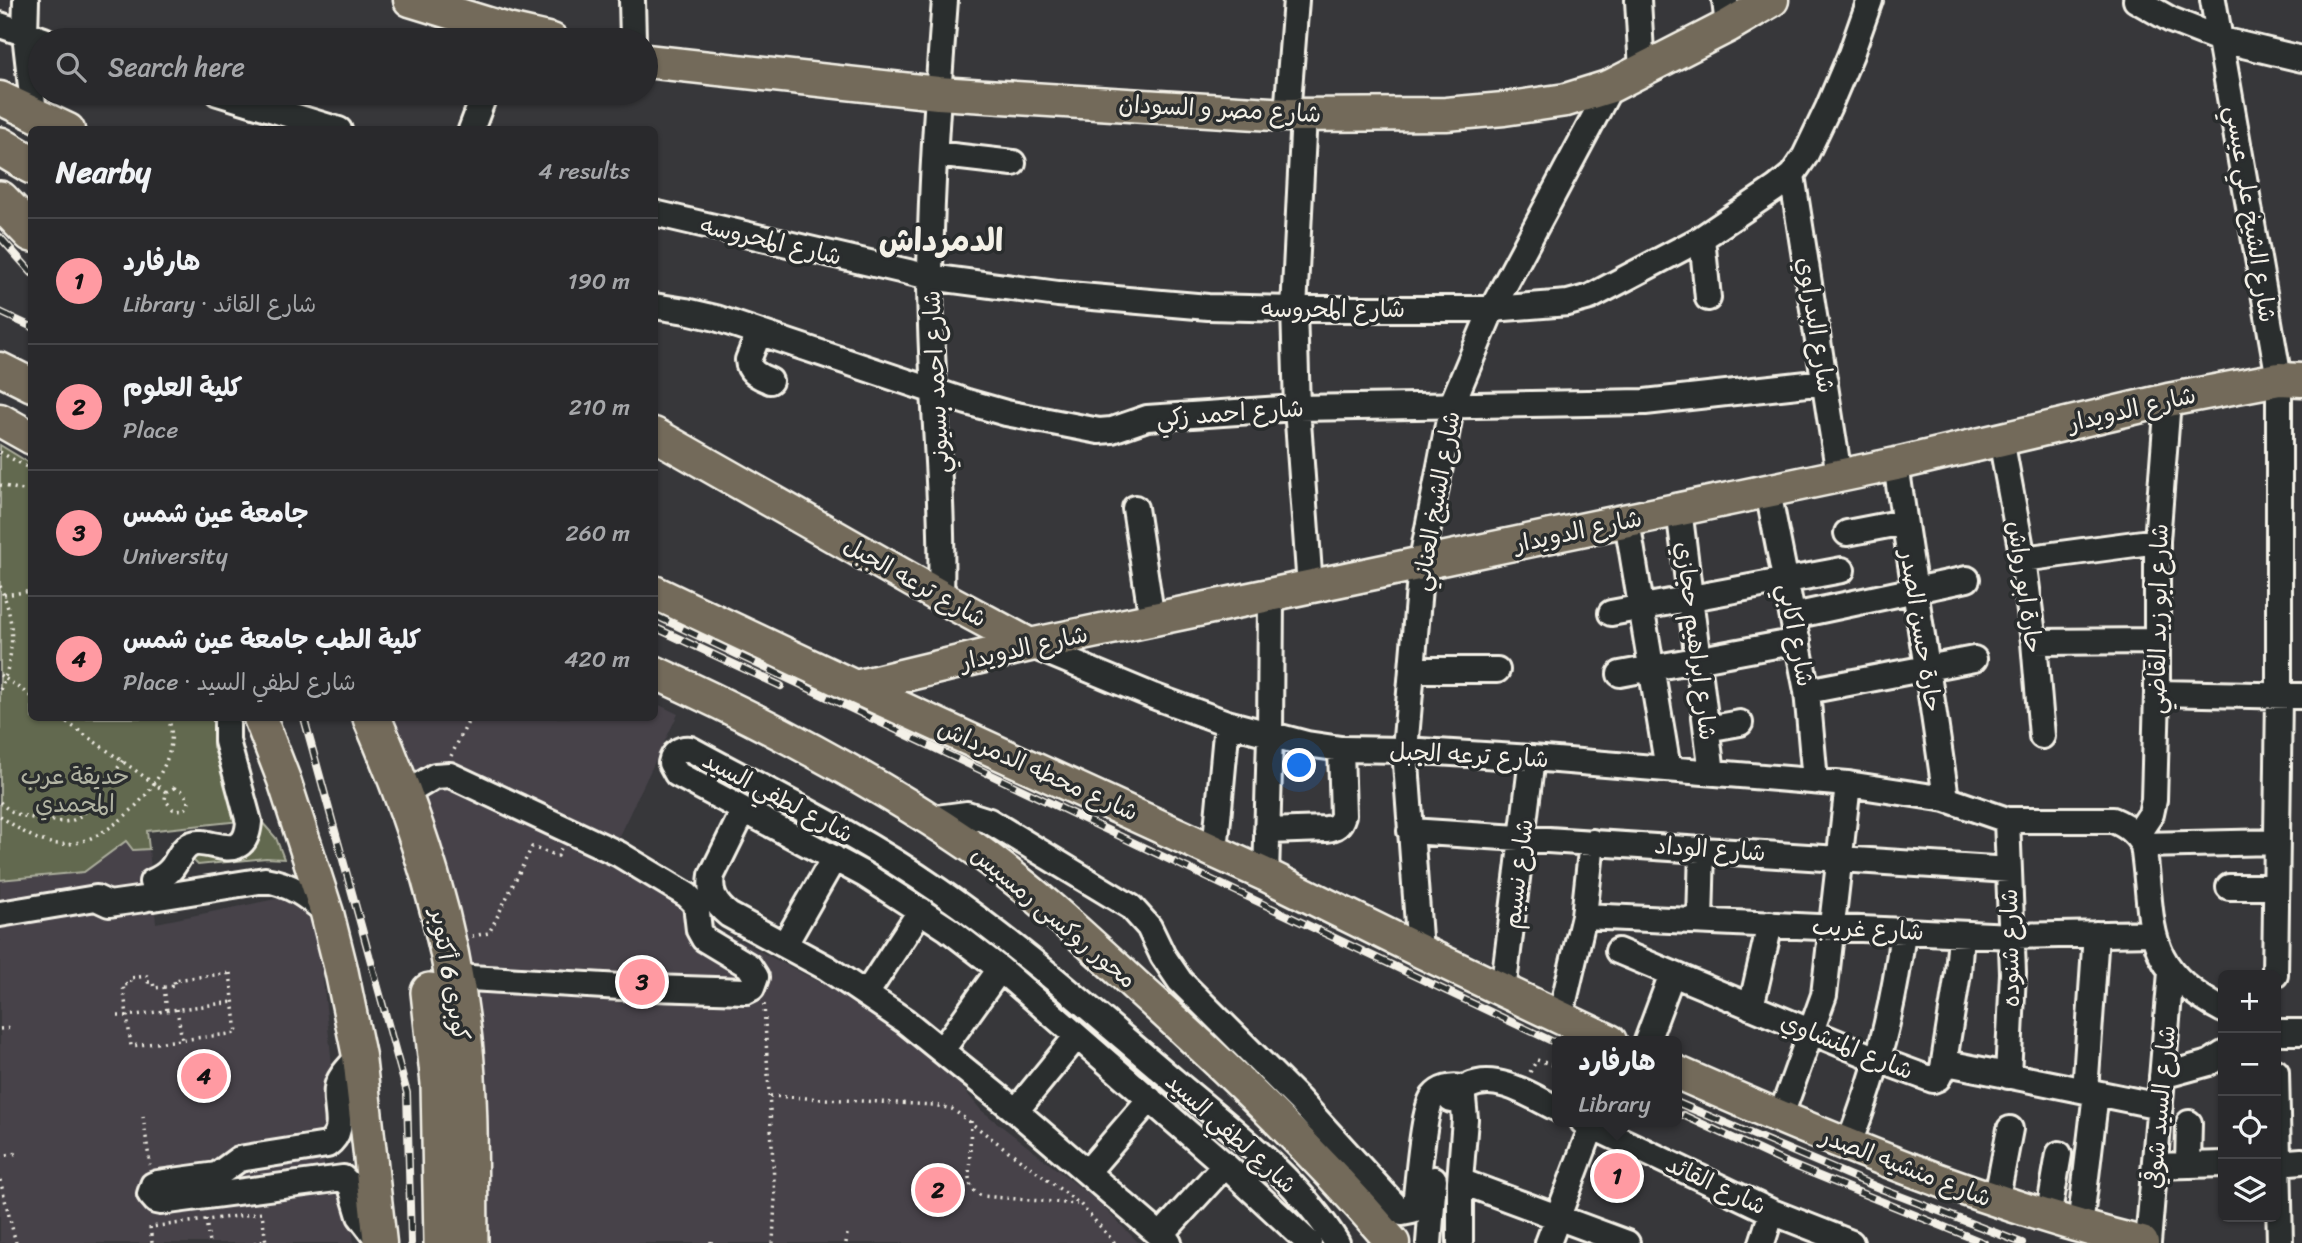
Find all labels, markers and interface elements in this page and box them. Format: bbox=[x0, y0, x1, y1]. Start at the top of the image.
search box bbox=[28, 28, 658, 105]
text: Search here bbox=[108, 44, 245, 90]
icon: search bbox=[52, 48, 90, 86]
street label: شارع مصر و السودان bbox=[1118, 83, 1322, 135]
street label: شارع الشيخ علي عيسي bbox=[2213, 103, 2289, 325]
text: Nearby bbox=[56, 145, 151, 199]
text: 4 results bbox=[538, 151, 630, 192]
street label: شارع المحروسه bbox=[696, 204, 846, 278]
district label: الدمرداش bbox=[879, 212, 1003, 269]
text: هارفارد bbox=[123, 238, 200, 284]
street label: شارع البدراوي bbox=[1785, 254, 1847, 396]
text: 1 bbox=[74, 261, 84, 302]
text: 190 m bbox=[568, 261, 630, 302]
text: Library · شارع القائد bbox=[123, 284, 316, 325]
street label: شارع المحروسه bbox=[1261, 288, 1405, 330]
street label: شارع احمد بسيوني bbox=[910, 289, 962, 475]
text: كلية العلوم bbox=[123, 364, 242, 410]
street label: شارع الدويدار bbox=[2062, 374, 2200, 445]
text: 2 bbox=[72, 387, 86, 428]
text: 210 m bbox=[569, 387, 630, 428]
street label: شارع احمد زكي bbox=[1155, 387, 1305, 439]
street label: شارع الشيخ العناني bbox=[1400, 408, 1472, 594]
text: Place bbox=[123, 410, 178, 451]
text: جامعة عين شمس bbox=[123, 490, 308, 536]
street label: شارع الدويدار bbox=[1508, 497, 1646, 565]
text: 3 bbox=[73, 513, 85, 554]
text: 260 m bbox=[565, 513, 630, 554]
street label: حارة ابو رواش bbox=[1995, 518, 2055, 656]
street label: شارع ابو زيد القاضي bbox=[2135, 523, 2181, 715]
street label: شارع ترعه الجبل bbox=[835, 525, 995, 639]
text: University bbox=[123, 536, 228, 577]
street label: شارع ابراهيم حجازي bbox=[1663, 539, 1729, 743]
street label: حارة حسن الصدر bbox=[1887, 545, 1955, 715]
street label: شارع اكابي bbox=[1765, 580, 1827, 690]
street label: شارع الدويدار bbox=[954, 613, 1092, 684]
text: كلية الطب جامعة عين شمس bbox=[123, 616, 421, 662]
text: 4 bbox=[72, 639, 86, 680]
text: 420 m bbox=[564, 639, 630, 680]
text: Place · شارع لطفي السيد bbox=[123, 662, 356, 703]
street label: شارع محطه الدمرداش bbox=[931, 707, 1145, 833]
street label: شارع ترعه الجبل bbox=[1388, 730, 1550, 780]
street label: شارع لطفي السيد bbox=[695, 739, 861, 855]
your location bbox=[1282, 748, 1316, 782]
park label: حديقة عرب المحمدي bbox=[20, 755, 130, 825]
street label: شارع نسيم bbox=[1490, 817, 1546, 931]
street label: شارع الوداد bbox=[1653, 824, 1767, 874]
street label: محور روكسى رمسيس bbox=[961, 835, 1147, 999]
street label: شارع شنوده bbox=[1988, 888, 2032, 1008]
street label: كوبرى 6 أكتوبر bbox=[417, 904, 482, 1044]
street label: شارع غريب bbox=[1811, 905, 1925, 953]
pin: 3 bbox=[619, 956, 665, 1008]
map controls bbox=[2218, 970, 2281, 1222]
button: + bbox=[2218, 970, 2281, 1033]
street label: شارع المنشاوي bbox=[1774, 1000, 1920, 1092]
street label: شارع السيد شوقي bbox=[2132, 1023, 2188, 1191]
button: − bbox=[2218, 1033, 2281, 1096]
popup bbox=[1552, 1036, 1682, 1127]
text: هارفارد bbox=[1578, 1038, 1656, 1084]
pin: 4 bbox=[181, 1050, 227, 1102]
street label: شارع لطفي السيد bbox=[1155, 1062, 1307, 1204]
text: Library bbox=[1578, 1084, 1650, 1125]
button: locate bbox=[2218, 1096, 2281, 1159]
street label: شارع منشيه الصدر bbox=[1812, 1114, 1998, 1219]
street label: شارع القائد bbox=[1658, 1143, 1774, 1227]
pin: 1 bbox=[1594, 1150, 1640, 1202]
button: layers bbox=[2218, 1159, 2281, 1222]
pin: 2 bbox=[915, 1164, 961, 1216]

